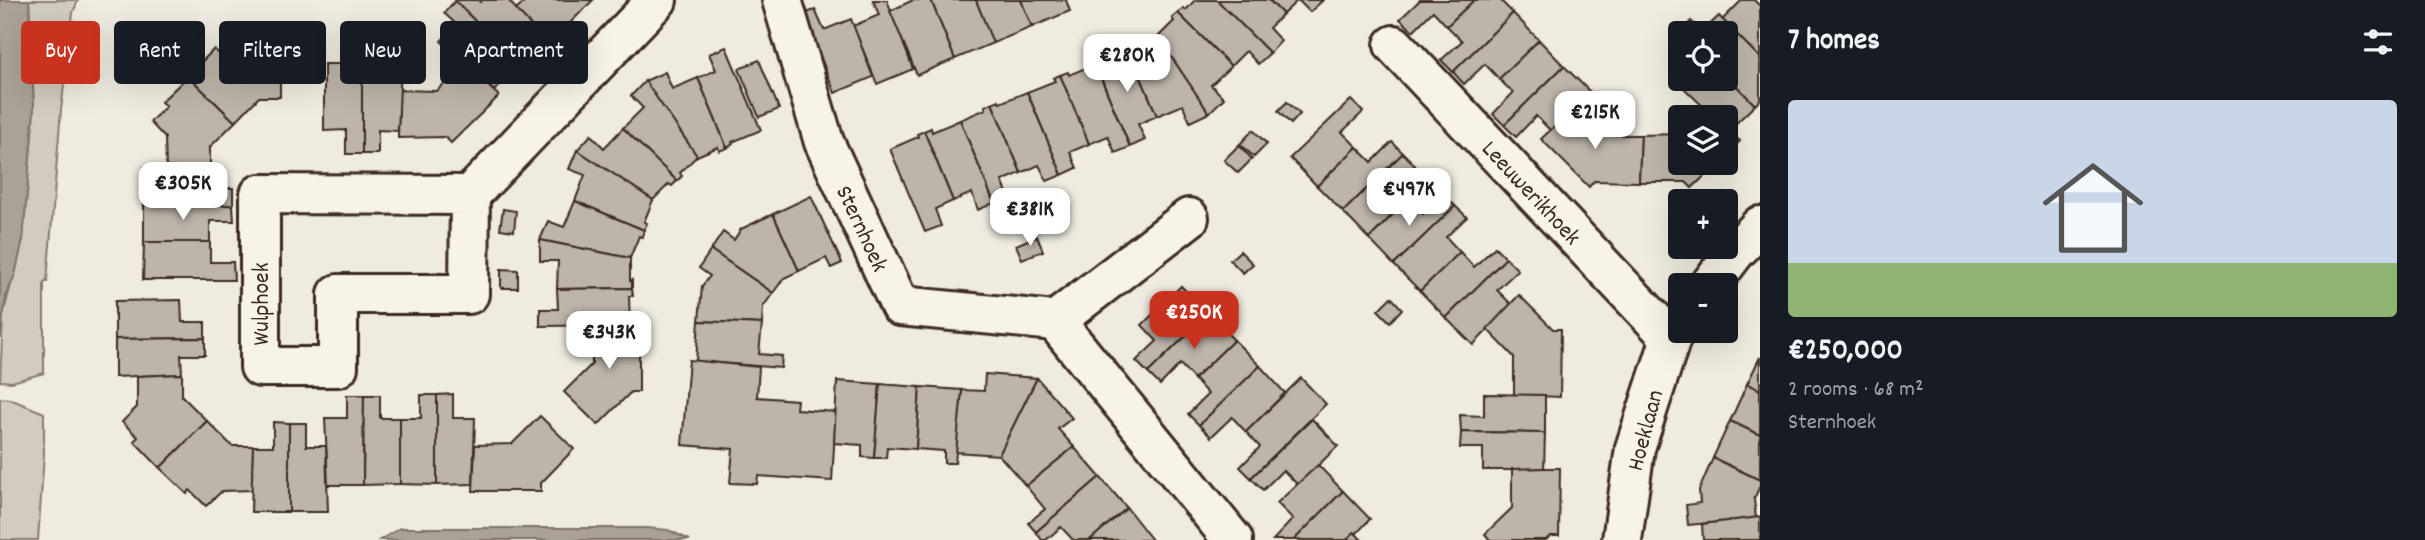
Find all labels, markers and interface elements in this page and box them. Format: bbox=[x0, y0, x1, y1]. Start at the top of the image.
chip: Buy bbox=[21, 21, 100, 84]
chip: Rent bbox=[114, 21, 205, 84]
chip: Filters bbox=[219, 21, 326, 84]
chip: New bbox=[340, 21, 426, 84]
chip: Apartment bbox=[440, 21, 588, 84]
map controls bbox=[1668, 21, 1738, 343]
button: locate bbox=[1668, 21, 1738, 91]
text: 7 homes bbox=[1788, 21, 1880, 64]
icon: filters bbox=[2359, 23, 2397, 61]
pin: €280K bbox=[1078, 34, 1176, 94]
text: €280K bbox=[1099, 40, 1155, 73]
pin: €215K bbox=[1546, 92, 1644, 151]
text: €215K bbox=[1570, 97, 1620, 130]
button: layers bbox=[1668, 105, 1738, 175]
street label: Leeuwerikhoek bbox=[1472, 134, 1587, 254]
icon: home bbox=[2030, 145, 2156, 271]
pin: €305K bbox=[134, 162, 232, 222]
text: €305K bbox=[155, 168, 211, 201]
pin: €497K bbox=[1360, 168, 1458, 228]
text: €497K bbox=[1383, 174, 1435, 207]
street label: Sternhoek bbox=[825, 180, 895, 278]
pin: €381K bbox=[981, 188, 1079, 248]
button: + bbox=[1668, 189, 1738, 259]
text: €381K bbox=[1006, 194, 1054, 227]
street label: Wulphoek bbox=[246, 263, 280, 345]
button: − bbox=[1668, 273, 1738, 343]
pin: €250K bbox=[1145, 292, 1243, 351]
text: €250K bbox=[1166, 297, 1222, 330]
pin: €343K bbox=[560, 312, 658, 371]
text: €343K bbox=[582, 317, 636, 350]
text: €250,000 bbox=[1788, 331, 1903, 374]
text: 2 rooms · 68 m² bbox=[1788, 374, 1924, 407]
street label: Hoeklaan bbox=[1620, 386, 1674, 475]
text: Sternhoek bbox=[1788, 407, 1876, 440]

